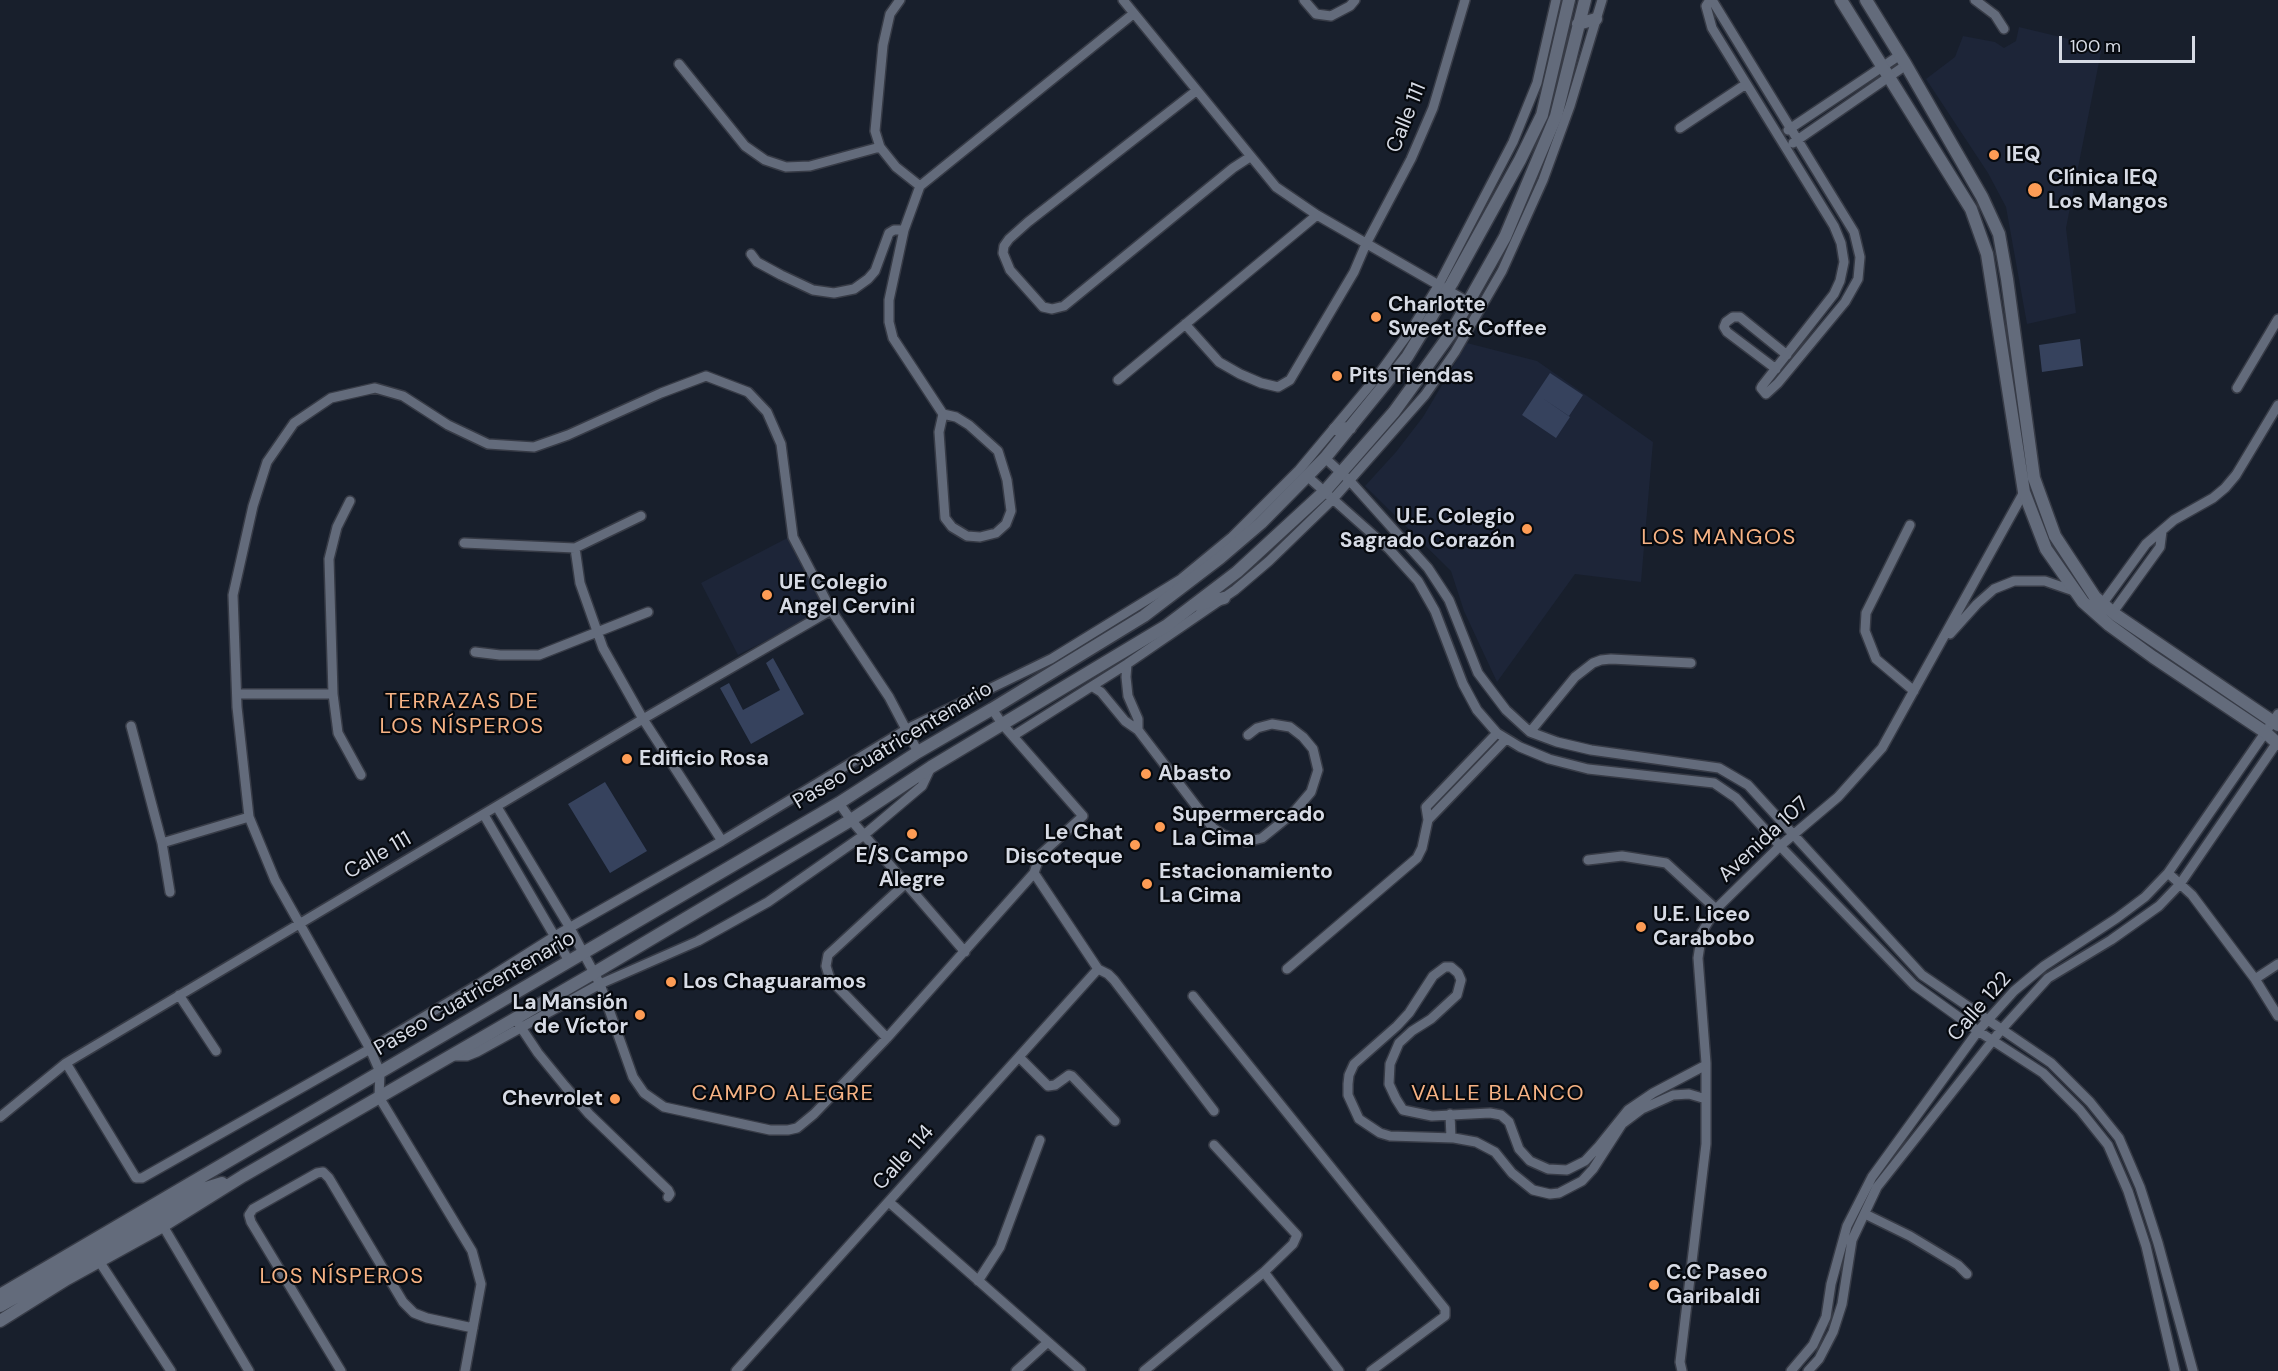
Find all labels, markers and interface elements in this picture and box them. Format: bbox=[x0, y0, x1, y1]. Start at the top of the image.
scale bar bbox=[2062, 24, 2198, 62]
text: 100 m bbox=[2070, 34, 2121, 58]
street label: Calle 111 bbox=[1382, 79, 1432, 157]
place label: IEQ bbox=[2006, 142, 2040, 168]
marker: IEQ bbox=[1987, 148, 2001, 162]
place label: Clínica IEQ Los Mangos bbox=[2048, 165, 2168, 215]
marker: Clínica IEQ Los Mangos bbox=[2026, 181, 2044, 199]
place label: Charlotte Sweet & Coffee bbox=[1388, 292, 1547, 342]
marker: Charlotte Sweet & Coffee bbox=[1369, 310, 1383, 324]
place label: Pits Tiendas bbox=[1349, 363, 1474, 389]
marker: Pits Tiendas bbox=[1330, 369, 1344, 383]
place label: U.E. Colegio Sagrado Corazón bbox=[1340, 504, 1515, 554]
marker: U.E. Colegio Sagrado Corazón bbox=[1520, 522, 1534, 536]
district label: LOS MANGOS bbox=[1641, 525, 1797, 551]
place label: UE Colegio Angel Cervini bbox=[779, 570, 915, 620]
marker: UE Colegio Angel Cervini bbox=[760, 588, 774, 602]
street label: Paseo Cuatricentenario bbox=[789, 677, 997, 815]
district label: TERRAZAS DE LOS NÍSPEROS bbox=[380, 689, 544, 740]
place label: Edificio Rosa bbox=[639, 746, 769, 772]
marker: Edificio Rosa bbox=[620, 752, 634, 766]
place label: Abasto bbox=[1158, 761, 1231, 787]
marker: Abasto bbox=[1139, 767, 1153, 781]
street label: Avenida 107 bbox=[1714, 792, 1814, 888]
place label: Supermercado La Cima bbox=[1172, 802, 1325, 852]
place label: Le Chat Discoteque bbox=[1005, 820, 1123, 870]
marker: Supermercado La Cima bbox=[1153, 820, 1167, 834]
street label: Calle 111 bbox=[340, 827, 416, 885]
marker: E/S Campo Alegre bbox=[905, 827, 919, 841]
marker: Le Chat Discoteque bbox=[1128, 838, 1142, 852]
place label: E/S Campo Alegre bbox=[856, 843, 968, 893]
place label: Estacionamiento La Cima bbox=[1159, 859, 1333, 909]
marker: Estacionamiento La Cima bbox=[1140, 877, 1154, 891]
place label: U.E. Liceo Carabobo bbox=[1653, 902, 1755, 952]
marker: U.E. Liceo Carabobo bbox=[1634, 920, 1648, 934]
street label: Paseo Cuatricentenario bbox=[370, 926, 580, 1062]
street label: Calle 122 bbox=[1943, 967, 2017, 1047]
place label: Los Chaguaramos bbox=[683, 969, 866, 995]
marker: Los Chaguaramos bbox=[664, 975, 678, 989]
place label: La Mansión de Víctor bbox=[512, 990, 628, 1040]
marker: La Mansión de Víctor bbox=[633, 1008, 647, 1022]
district label: CAMPO ALEGRE bbox=[692, 1081, 874, 1107]
district label: VALLE BLANCO bbox=[1411, 1081, 1585, 1107]
place label: Chevrolet bbox=[502, 1086, 603, 1112]
marker: Chevrolet bbox=[608, 1092, 622, 1106]
street label: Calle 114 bbox=[868, 1120, 940, 1196]
place label: C.C Paseo Garibaldi bbox=[1666, 1260, 1768, 1310]
district label: LOS NÍSPEROS bbox=[260, 1264, 424, 1290]
marker: C.C Paseo Garibaldi bbox=[1647, 1278, 1661, 1292]

